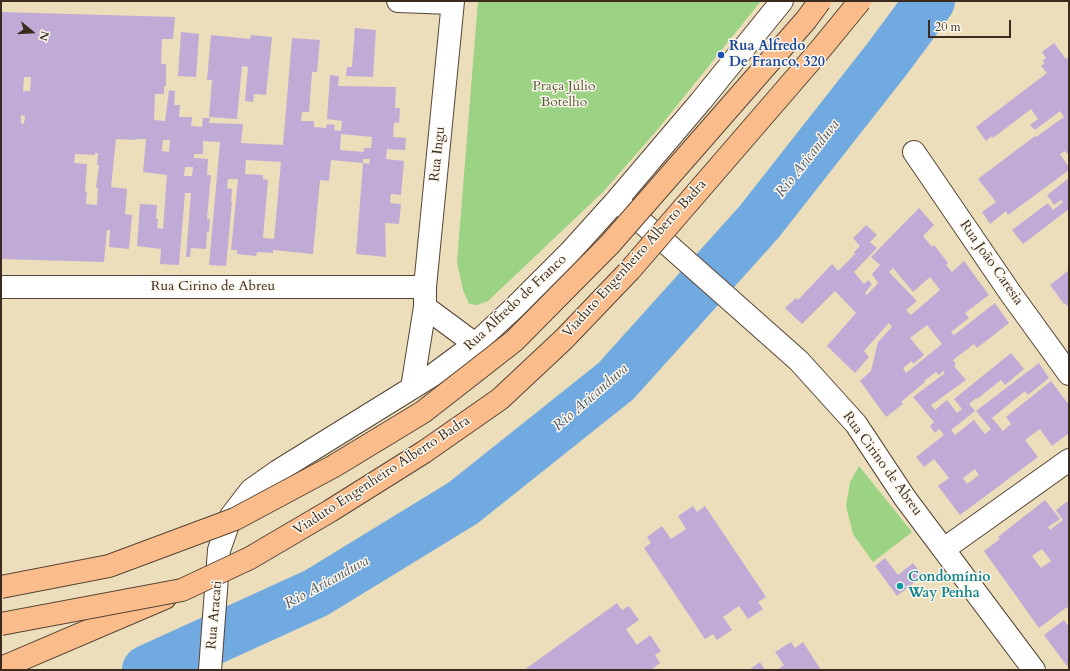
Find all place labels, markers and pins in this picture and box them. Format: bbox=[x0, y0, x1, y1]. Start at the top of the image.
place label: Rua Alfredo De Franco, 320 bbox=[729, 39, 825, 72]
marker: Rua Alfredo De Franco, 320 bbox=[716, 50, 726, 60]
place label: Condomínio Way Penha bbox=[908, 570, 991, 602]
marker: Condomínio Way Penha bbox=[895, 581, 905, 591]

